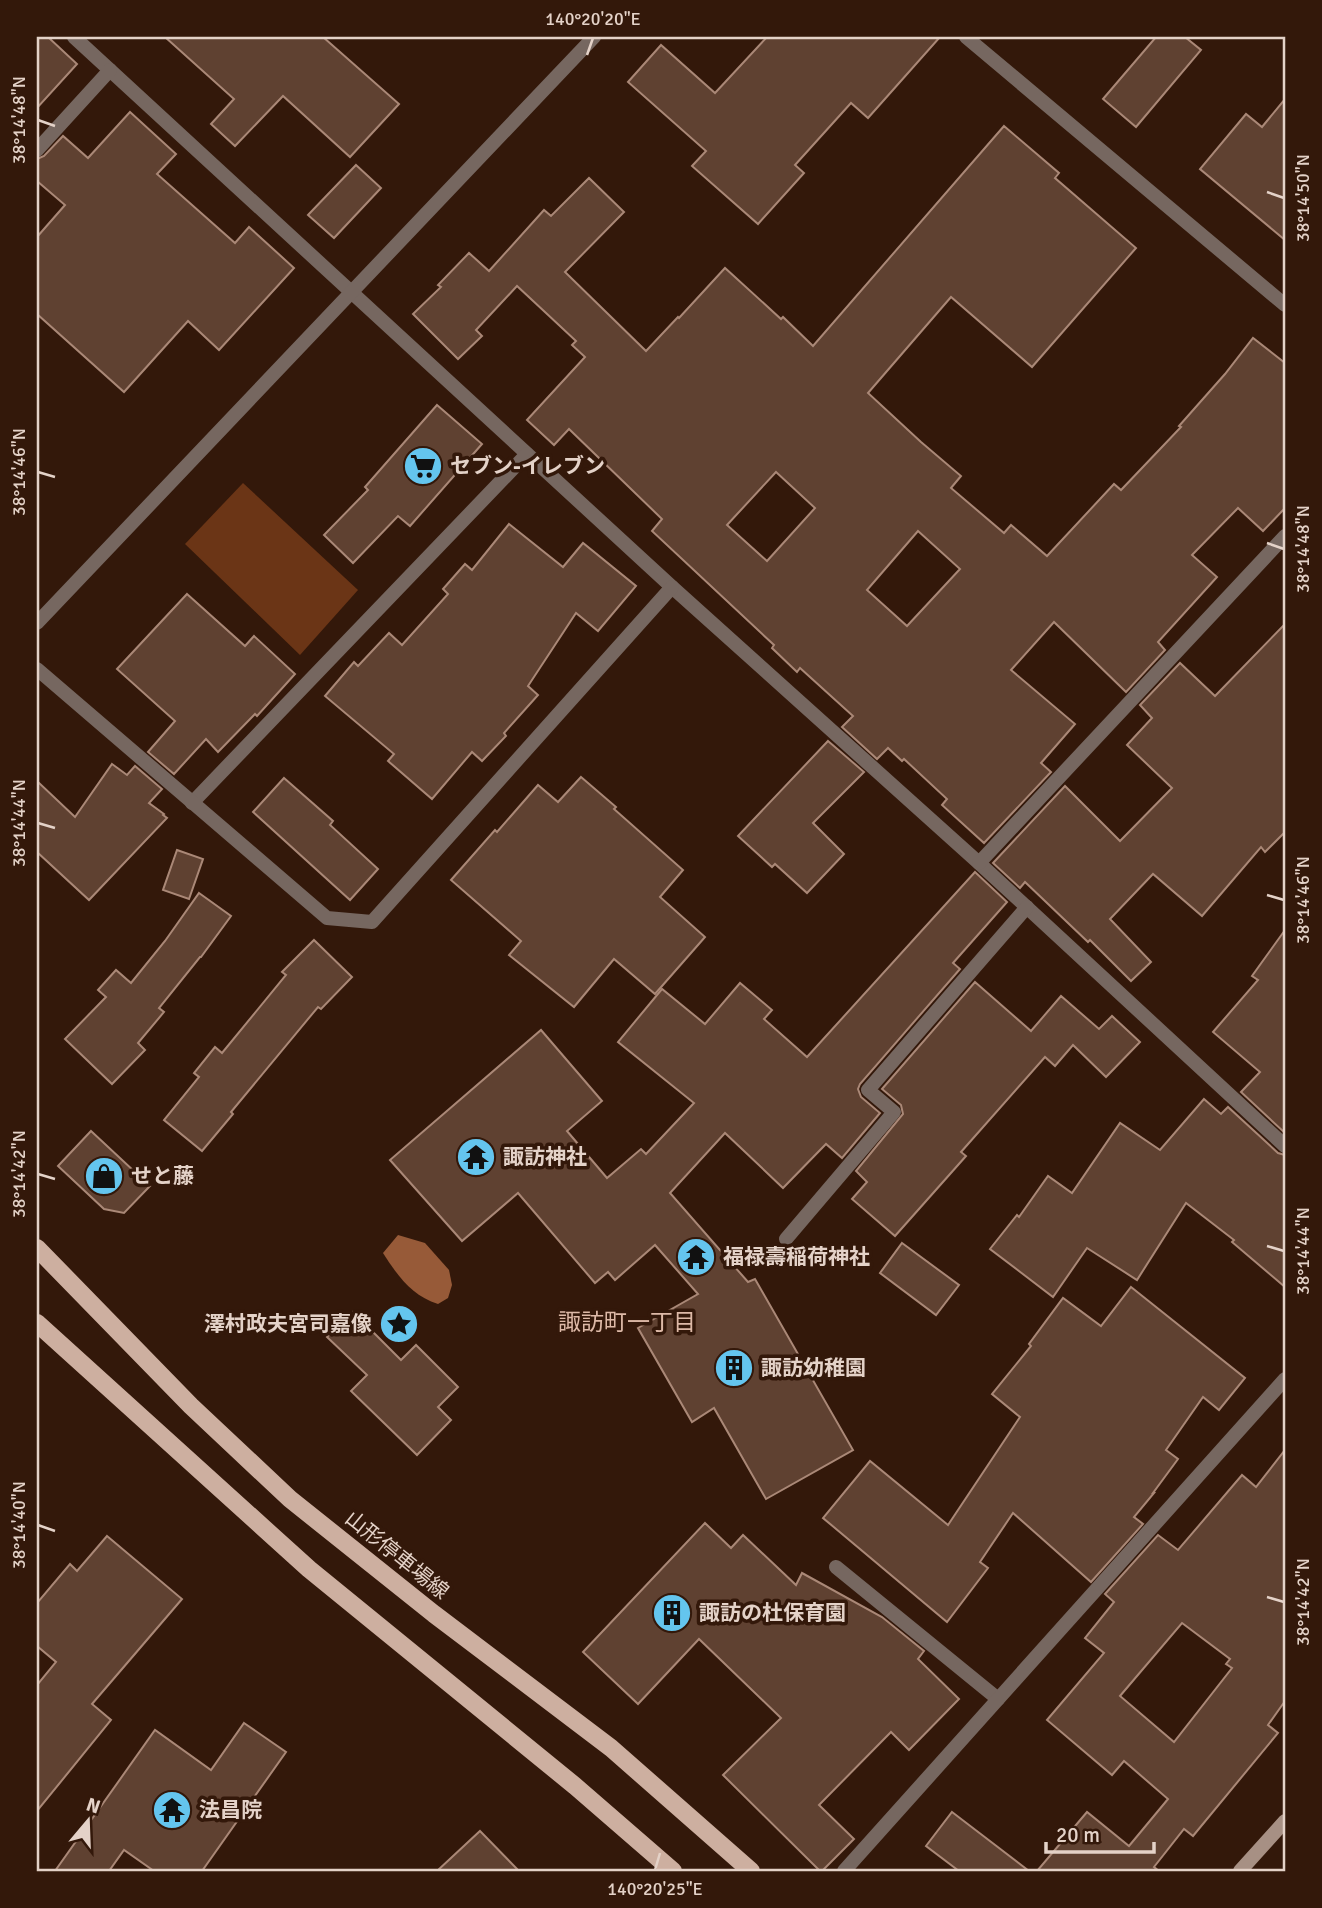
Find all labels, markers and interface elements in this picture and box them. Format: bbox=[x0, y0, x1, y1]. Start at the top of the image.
text: 140°20'20"E bbox=[545, 8, 641, 30]
text: 38°14'48"N bbox=[8, 76, 30, 164]
text: 38°14'50"N bbox=[1292, 154, 1314, 242]
text: 38°14'46"N bbox=[8, 428, 30, 516]
supermarket icon: セブン-イレブン bbox=[402, 445, 444, 487]
place label: セブン-イレブン bbox=[450, 453, 605, 479]
text: 38°14'48"N bbox=[1292, 505, 1314, 593]
text: 38°14'44"N bbox=[8, 779, 30, 867]
text: 38°14'46"N bbox=[1292, 856, 1314, 944]
text: 38°14'42"N bbox=[8, 1130, 30, 1218]
temple icon: 諏訪神社 bbox=[455, 1136, 497, 1178]
place label: 諏訪神社 bbox=[503, 1144, 587, 1170]
shop icon: せと藤 bbox=[83, 1155, 125, 1197]
place label: せと藤 bbox=[131, 1163, 194, 1189]
text: 38°14'44"N bbox=[1292, 1207, 1314, 1295]
temple icon: 福禄壽稲荷神社 bbox=[675, 1236, 717, 1278]
place label: 福禄壽稲荷神社 bbox=[723, 1244, 870, 1270]
place icon: 澤村政夫宮司嘉像 bbox=[378, 1303, 420, 1345]
district label: 諏訪町一丁目 bbox=[558, 1308, 696, 1337]
place label: 澤村政夫宮司嘉像 bbox=[204, 1311, 372, 1337]
building icon: 諏訪幼稚園 bbox=[713, 1347, 755, 1389]
place label: 諏訪幼稚園 bbox=[761, 1355, 866, 1381]
text: 38°14'40"N bbox=[8, 1481, 30, 1569]
street label: 山形停車場線 bbox=[340, 1505, 454, 1605]
text: 38°14'42"N bbox=[1292, 1558, 1314, 1646]
building icon: 諏訪の杜保育園 bbox=[651, 1592, 693, 1634]
place label: 諏訪の杜保育園 bbox=[699, 1600, 846, 1626]
north arrow bbox=[52, 1786, 122, 1856]
temple icon: 法昌院 bbox=[151, 1789, 193, 1831]
text: N bbox=[83, 1792, 103, 1819]
place label: 法昌院 bbox=[199, 1797, 262, 1823]
scale bar bbox=[1046, 1810, 1154, 1854]
text: 20 m bbox=[1056, 1822, 1100, 1848]
text: 140°20'25"E bbox=[607, 1878, 703, 1900]

